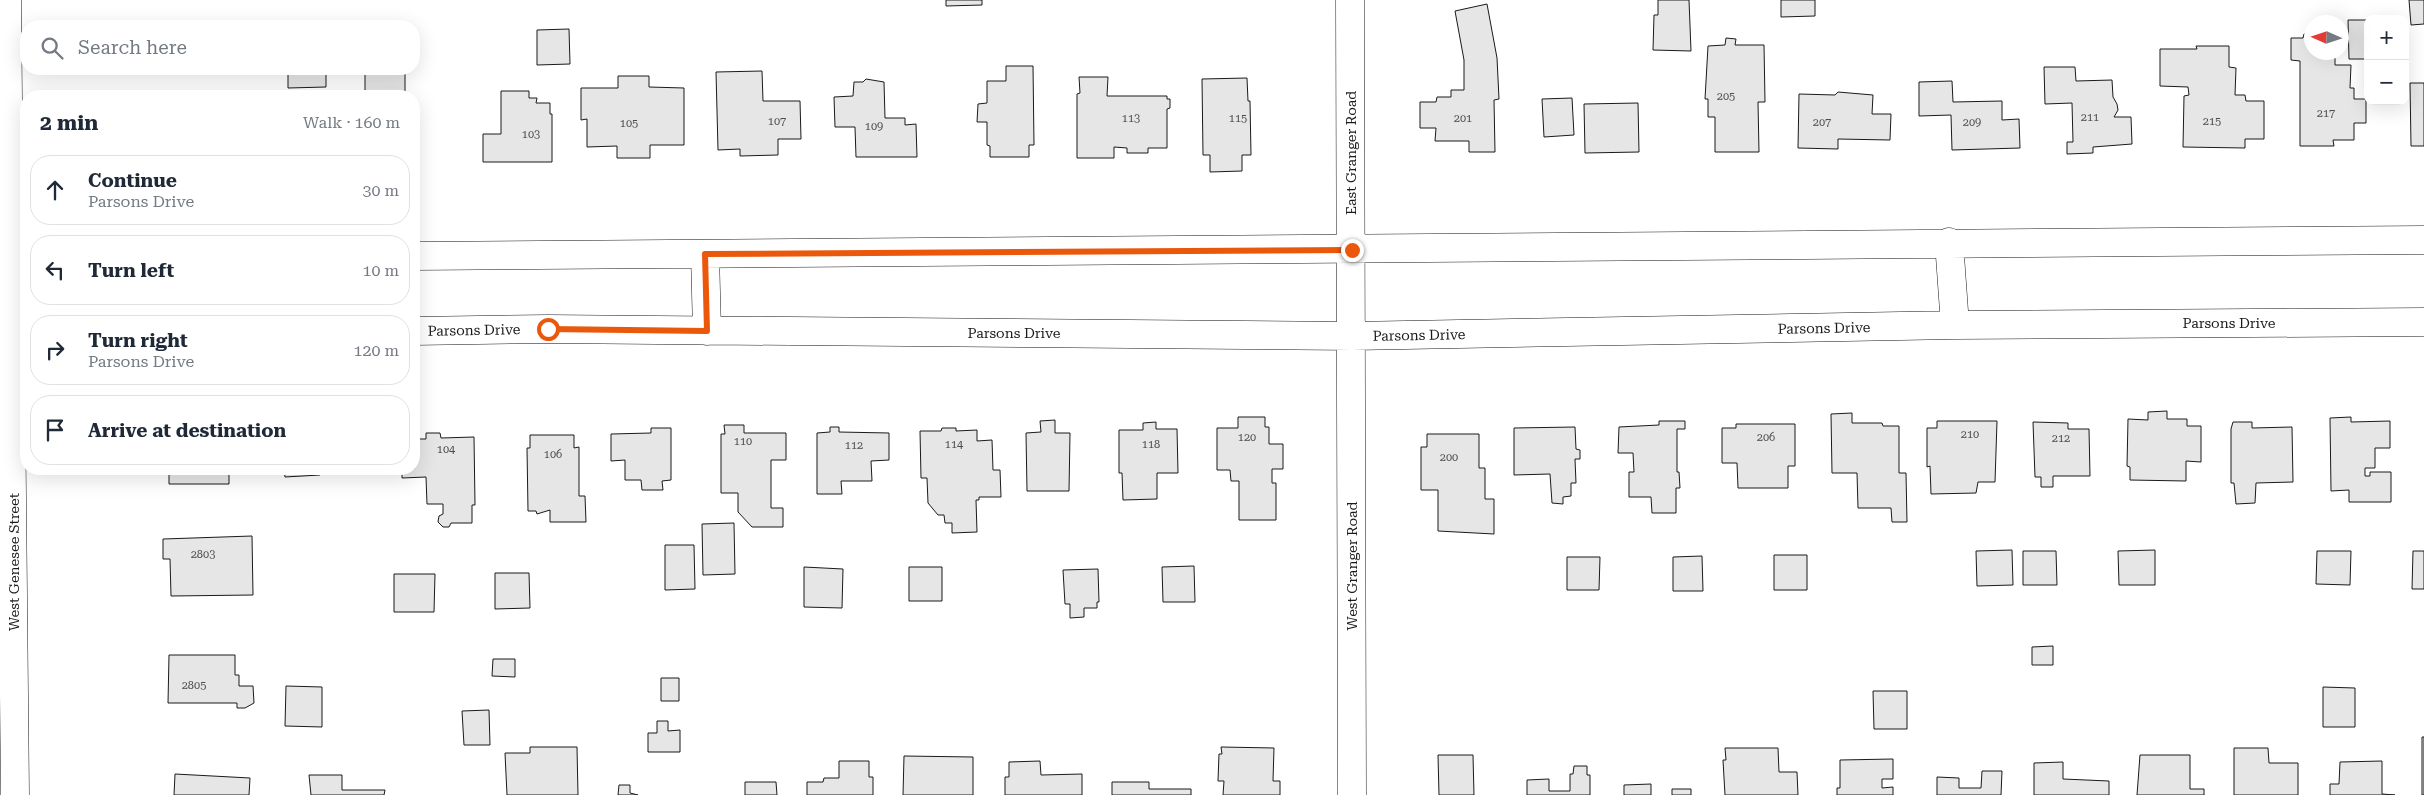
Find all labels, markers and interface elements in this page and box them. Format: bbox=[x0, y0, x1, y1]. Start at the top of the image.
north arrow bbox=[2304, 15, 2349, 60]
map controls bbox=[2364, 15, 2409, 105]
button: + bbox=[2364, 15, 2409, 60]
search box bbox=[20, 20, 420, 75]
icon: search bbox=[38, 34, 66, 62]
text: Search here bbox=[78, 36, 187, 59]
button: − bbox=[2364, 60, 2409, 105]
house number: 205 bbox=[1717, 90, 1735, 103]
street label: East Granger Road bbox=[1343, 91, 1359, 215]
house number: 217 bbox=[2317, 107, 2335, 120]
text: 2 min bbox=[40, 111, 98, 135]
house number: 211 bbox=[2081, 111, 2099, 124]
house number: 113 bbox=[1122, 112, 1140, 125]
house number: 115 bbox=[1229, 112, 1247, 125]
house number: 201 bbox=[1454, 112, 1472, 125]
text: Walk · 160 m bbox=[303, 113, 400, 132]
house number: 107 bbox=[768, 115, 786, 128]
house number: 215 bbox=[2203, 115, 2221, 128]
house number: 207 bbox=[1813, 116, 1831, 129]
house number: 209 bbox=[1963, 116, 1981, 129]
house number: 105 bbox=[620, 117, 638, 130]
house number: 109 bbox=[865, 120, 883, 133]
house number: 103 bbox=[522, 128, 540, 141]
text: Continue bbox=[88, 169, 177, 192]
icon: ahead bbox=[41, 176, 69, 204]
text: 30 m bbox=[362, 181, 399, 200]
text: Parsons Drive bbox=[88, 192, 194, 211]
route end bbox=[1341, 239, 1364, 262]
icon: left bbox=[41, 256, 69, 284]
text: Turn left bbox=[88, 259, 174, 282]
text: 10 m bbox=[362, 261, 399, 280]
street label: Parsons Drive bbox=[2183, 315, 2276, 331]
route start bbox=[537, 318, 560, 341]
street label: Parsons Drive bbox=[1777, 319, 1871, 337]
street label: Parsons Drive bbox=[427, 321, 521, 339]
street label: Parsons Drive bbox=[968, 325, 1061, 341]
street label: Parsons Drive bbox=[1372, 326, 1466, 344]
text: Turn right bbox=[88, 329, 188, 352]
icon: right bbox=[41, 336, 69, 364]
text: 120 m bbox=[353, 341, 399, 360]
text: Parsons Drive bbox=[88, 352, 194, 371]
icon: arrive bbox=[41, 416, 69, 444]
text: Arrive at destination bbox=[88, 419, 286, 442]
house number: 210 bbox=[1961, 428, 1979, 441]
house number: 120 bbox=[1238, 431, 1256, 444]
house number: 206 bbox=[1757, 431, 1775, 444]
house number: 212 bbox=[2052, 432, 2070, 445]
house number: 110 bbox=[734, 435, 752, 448]
house number: 114 bbox=[945, 438, 964, 451]
house number: 118 bbox=[1142, 438, 1160, 451]
house number: 112 bbox=[845, 439, 863, 452]
house number: 104 bbox=[437, 443, 456, 456]
house number: 106 bbox=[544, 448, 562, 461]
house number: 200 bbox=[1440, 451, 1458, 464]
street label: West Genesee Street bbox=[6, 493, 22, 631]
street label: West Granger Road bbox=[1344, 502, 1360, 630]
house number: 2803 bbox=[191, 548, 215, 561]
house number: 2805 bbox=[182, 679, 206, 692]

